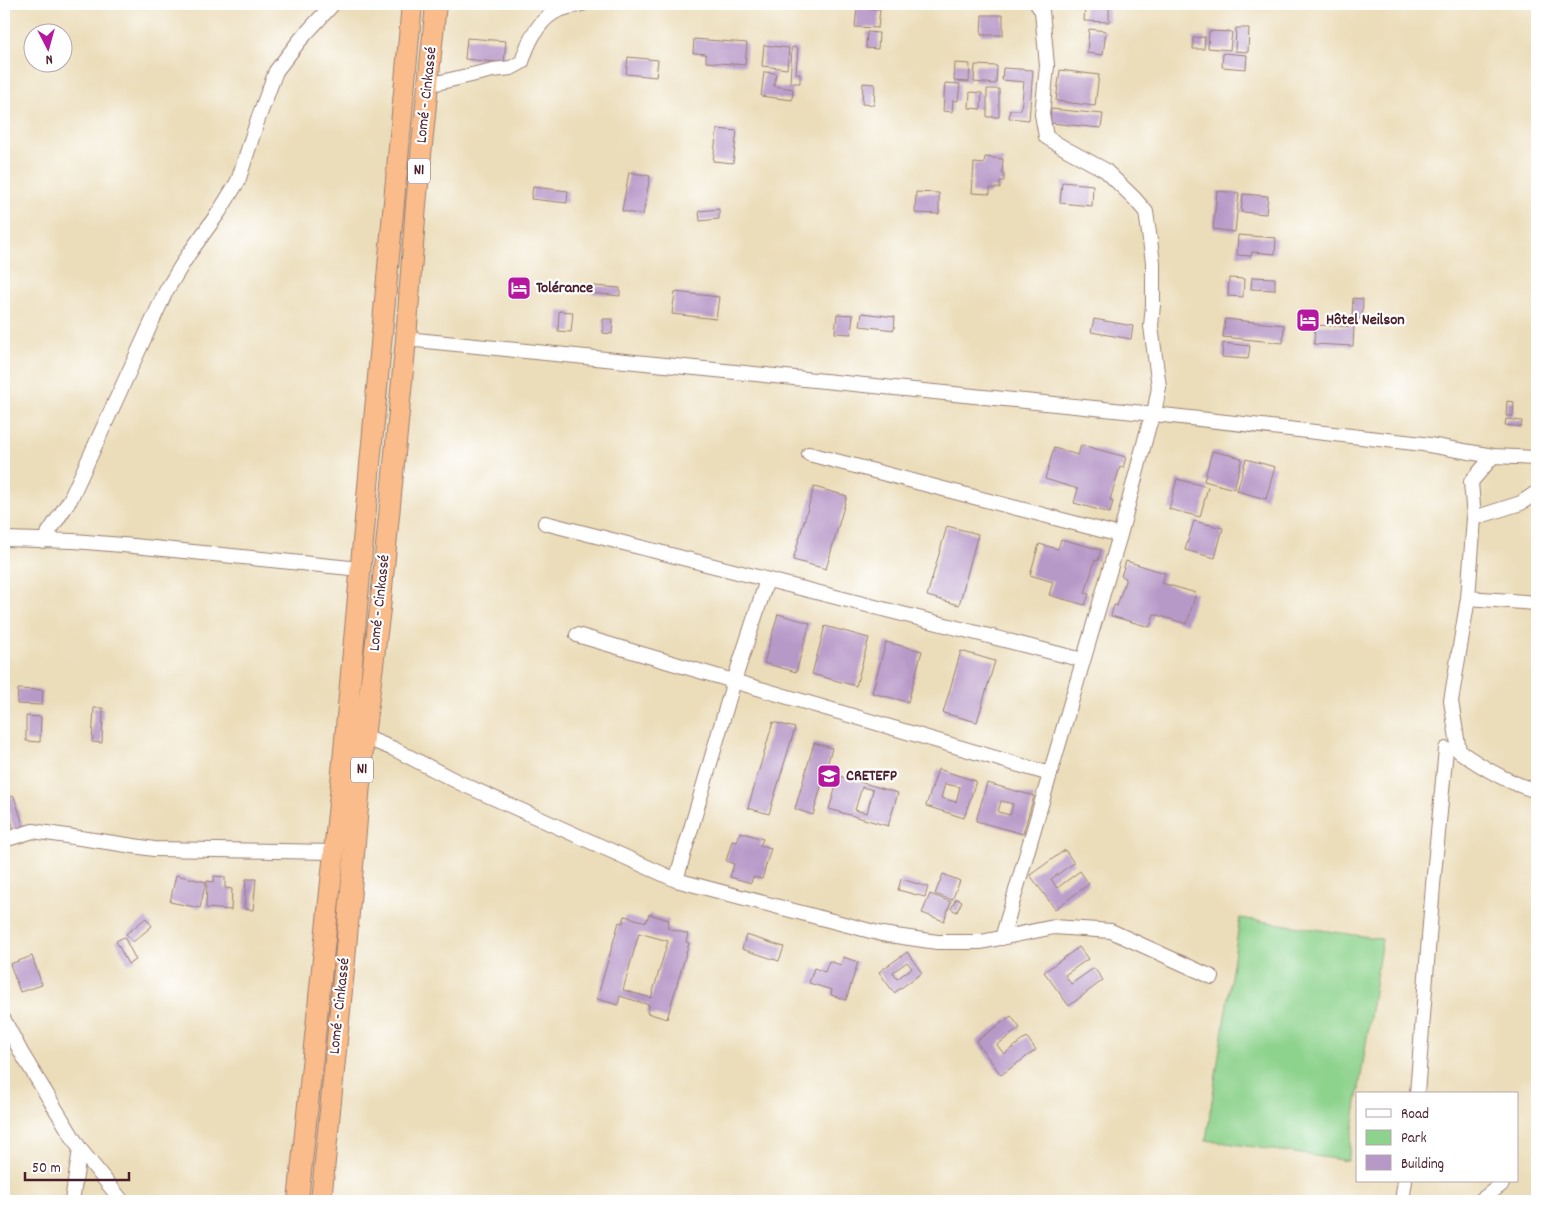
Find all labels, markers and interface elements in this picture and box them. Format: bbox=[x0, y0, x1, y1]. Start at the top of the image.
north arrow bbox=[22, 22, 72, 72]
street label: Lomé - Cinkassé bbox=[410, 45, 444, 144]
text: N bbox=[45, 49, 54, 69]
road number: N1 bbox=[408, 158, 430, 184]
hotel icon: Tolérance bbox=[506, 275, 532, 301]
place label: Tolérance bbox=[536, 277, 593, 300]
hotel icon: Hôtel Neilson bbox=[1295, 307, 1321, 333]
place label: Hôtel Neilson bbox=[1326, 309, 1405, 332]
street label: Lomé - Cinkassé bbox=[363, 553, 397, 652]
road number: N1 bbox=[351, 758, 373, 782]
school or university icon: CRETEFP bbox=[816, 763, 842, 789]
place label: CRETEFP bbox=[846, 765, 898, 788]
street label: Lomé - Cinkassé bbox=[323, 956, 357, 1055]
legend bbox=[1356, 1092, 1518, 1182]
text: Road bbox=[1401, 1104, 1429, 1126]
text: Park bbox=[1401, 1128, 1427, 1150]
scale bar bbox=[25, 1150, 129, 1182]
text: Building bbox=[1401, 1154, 1444, 1176]
text: 50 m bbox=[32, 1158, 61, 1180]

